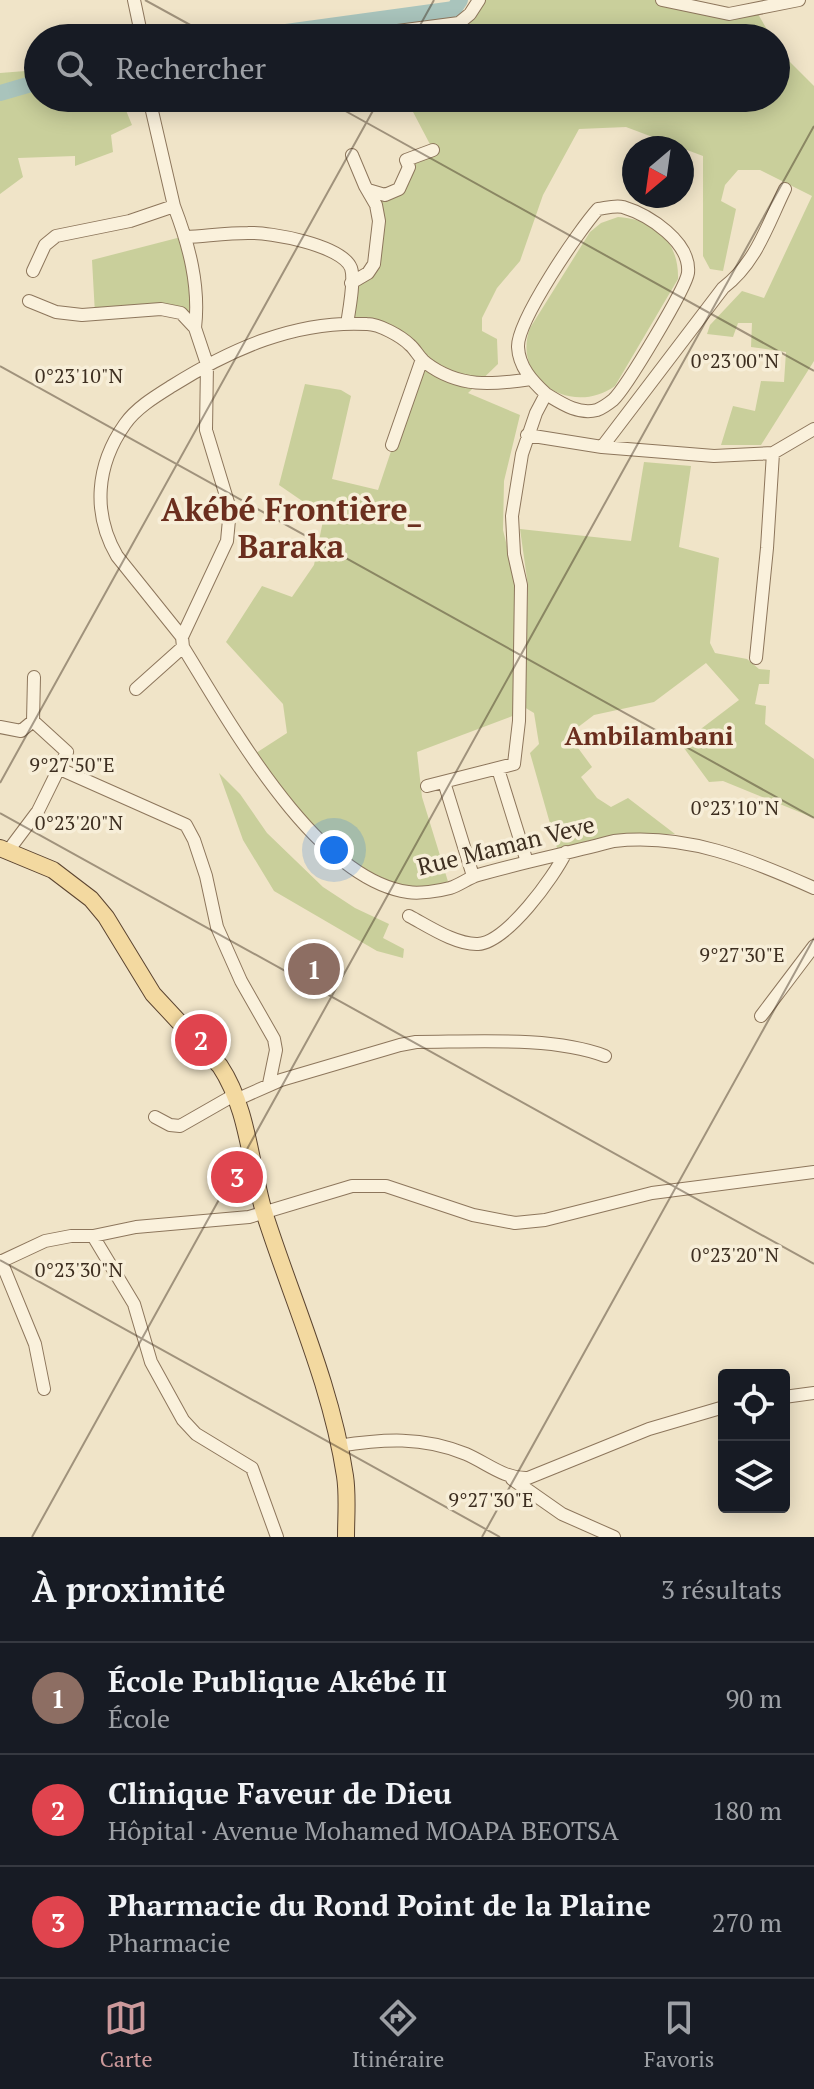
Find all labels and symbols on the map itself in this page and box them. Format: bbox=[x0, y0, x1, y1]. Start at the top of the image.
north arrow bbox=[622, 136, 694, 208]
text: 0°23'00"N bbox=[691, 347, 780, 374]
text: 0°23'10"N bbox=[35, 362, 124, 389]
district label: Akébé Frontière_ Baraka bbox=[161, 488, 422, 567]
district label: Ambilambani bbox=[564, 718, 734, 752]
text: 9°27'50"E bbox=[29, 751, 115, 778]
text: 0°23'10"N bbox=[691, 794, 780, 821]
street label: Rue Maman Veve bbox=[414, 808, 598, 883]
text: 0°23'20"N bbox=[35, 809, 124, 836]
your location bbox=[314, 830, 354, 870]
pin: 1 bbox=[288, 939, 340, 999]
text: 9°27'30"E bbox=[699, 941, 785, 968]
pin: 2 bbox=[175, 1010, 227, 1070]
pin: 3 bbox=[211, 1147, 263, 1207]
text: 0°23'20"N bbox=[691, 1241, 780, 1268]
text: 0°23'30"N bbox=[35, 1256, 124, 1283]
text: 9°27'30"E bbox=[448, 1486, 534, 1513]

